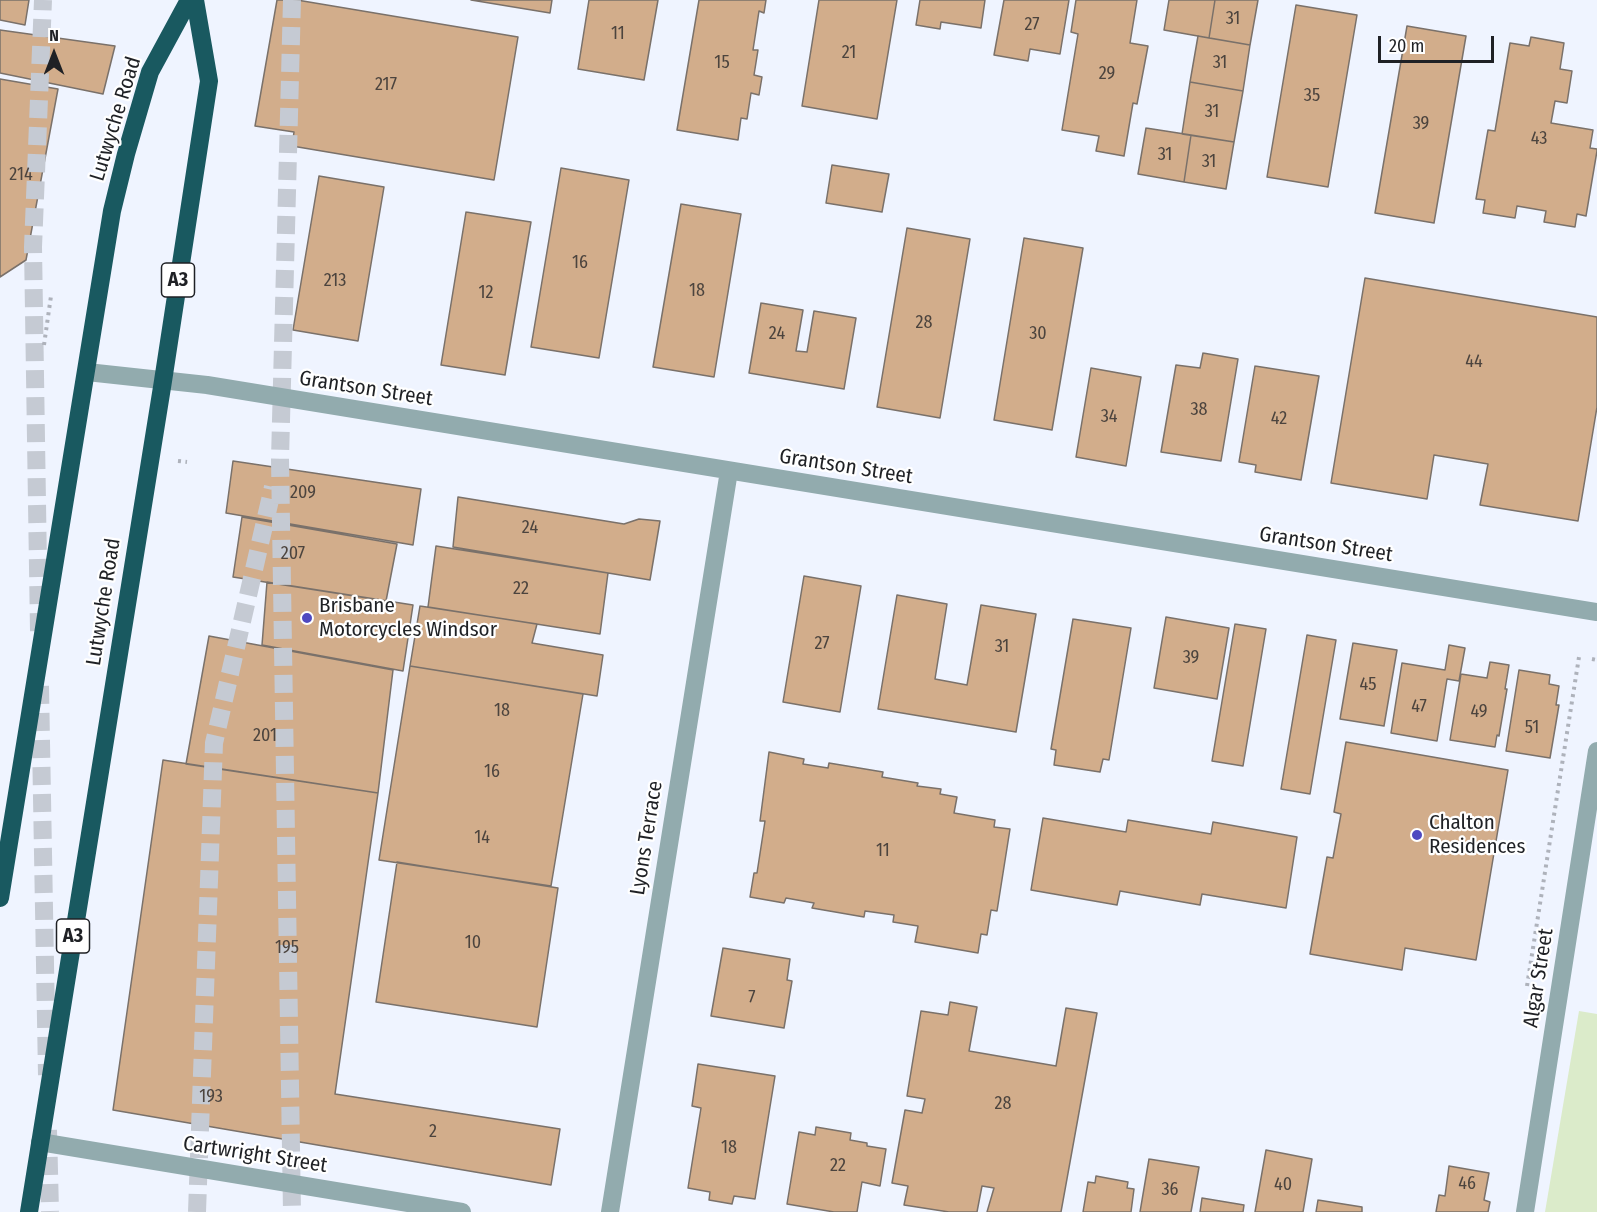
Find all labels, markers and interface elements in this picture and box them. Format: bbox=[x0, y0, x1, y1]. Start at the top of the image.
house number: 31 bbox=[1226, 8, 1240, 30]
house number: 27 bbox=[1024, 14, 1040, 36]
house number: 11 bbox=[611, 23, 625, 45]
north arrow bbox=[24, 24, 84, 84]
scale bar bbox=[1381, 24, 1496, 62]
text: N bbox=[49, 26, 59, 45]
text: 20 m bbox=[1389, 35, 1424, 57]
house number: 21 bbox=[842, 42, 856, 64]
house number: 15 bbox=[714, 52, 730, 74]
house number: 31 bbox=[1213, 52, 1227, 74]
street label: Lutwyche Road bbox=[85, 54, 147, 184]
house number: 29 bbox=[1099, 63, 1115, 85]
house number: 217 bbox=[375, 74, 397, 96]
house number: 35 bbox=[1304, 85, 1320, 107]
house number: 31 bbox=[1205, 101, 1219, 123]
house number: 39 bbox=[1413, 113, 1429, 135]
house number: 43 bbox=[1531, 128, 1547, 150]
house number: 31 bbox=[1158, 144, 1172, 166]
house number: 31 bbox=[1202, 151, 1216, 173]
house number: 214 bbox=[9, 164, 33, 186]
house number: 16 bbox=[572, 252, 588, 274]
road number: A3 bbox=[162, 263, 195, 297]
house number: 213 bbox=[324, 270, 346, 292]
house number: 18 bbox=[689, 280, 705, 302]
house number: 12 bbox=[479, 282, 493, 304]
house number: 28 bbox=[916, 312, 932, 334]
house number: 24 bbox=[769, 323, 785, 345]
house number: 30 bbox=[1029, 323, 1047, 345]
house number: 44 bbox=[1465, 351, 1483, 373]
street label: Grantson Street bbox=[298, 366, 434, 412]
house number: 38 bbox=[1190, 399, 1208, 421]
house number: 34 bbox=[1101, 406, 1117, 428]
house number: 42 bbox=[1271, 408, 1287, 430]
street label: Grantson Street bbox=[778, 444, 914, 490]
house number: 209 bbox=[290, 482, 316, 504]
house number: 24 bbox=[522, 517, 538, 539]
street label: Grantson Street bbox=[1258, 522, 1394, 568]
street label: Lutwyche Road bbox=[81, 536, 127, 668]
house number: 207 bbox=[281, 543, 305, 565]
house number: 22 bbox=[513, 578, 529, 600]
place label: Brisbane Motorcycles Windsor bbox=[319, 593, 497, 643]
marker: Brisbane Motorcycles Windsor bbox=[300, 611, 314, 625]
house number: 27 bbox=[814, 633, 830, 655]
house number: 31 bbox=[995, 636, 1009, 658]
house number: 39 bbox=[1183, 647, 1199, 669]
house number: 45 bbox=[1360, 674, 1376, 696]
house number: 47 bbox=[1411, 696, 1427, 718]
house number: 18 bbox=[494, 700, 510, 722]
house number: 49 bbox=[1470, 701, 1488, 723]
house number: 51 bbox=[1525, 717, 1539, 739]
house number: 201 bbox=[253, 725, 277, 747]
house number: 16 bbox=[484, 761, 500, 783]
street label: Lyons Terrace bbox=[626, 779, 668, 897]
place label: Chalton Residences bbox=[1429, 810, 1525, 860]
house number: 14 bbox=[474, 827, 490, 849]
marker: Chalton Residences bbox=[1410, 828, 1424, 842]
house number: 11 bbox=[876, 840, 890, 862]
road number: A3 bbox=[56, 919, 90, 953]
street label: Algar Street bbox=[1519, 927, 1559, 1029]
house number: 10 bbox=[465, 932, 481, 954]
house number: 195 bbox=[275, 937, 299, 959]
house number: 7 bbox=[748, 987, 756, 1009]
house number: 193 bbox=[199, 1086, 223, 1108]
house number: 28 bbox=[995, 1093, 1011, 1115]
house number: 2 bbox=[429, 1121, 437, 1143]
street label: Cartwright Street bbox=[181, 1131, 329, 1179]
house number: 18 bbox=[721, 1137, 737, 1159]
house number: 22 bbox=[830, 1155, 846, 1177]
house number: 46 bbox=[1458, 1173, 1476, 1195]
house number: 40 bbox=[1274, 1174, 1292, 1196]
house number: 36 bbox=[1161, 1179, 1179, 1201]

